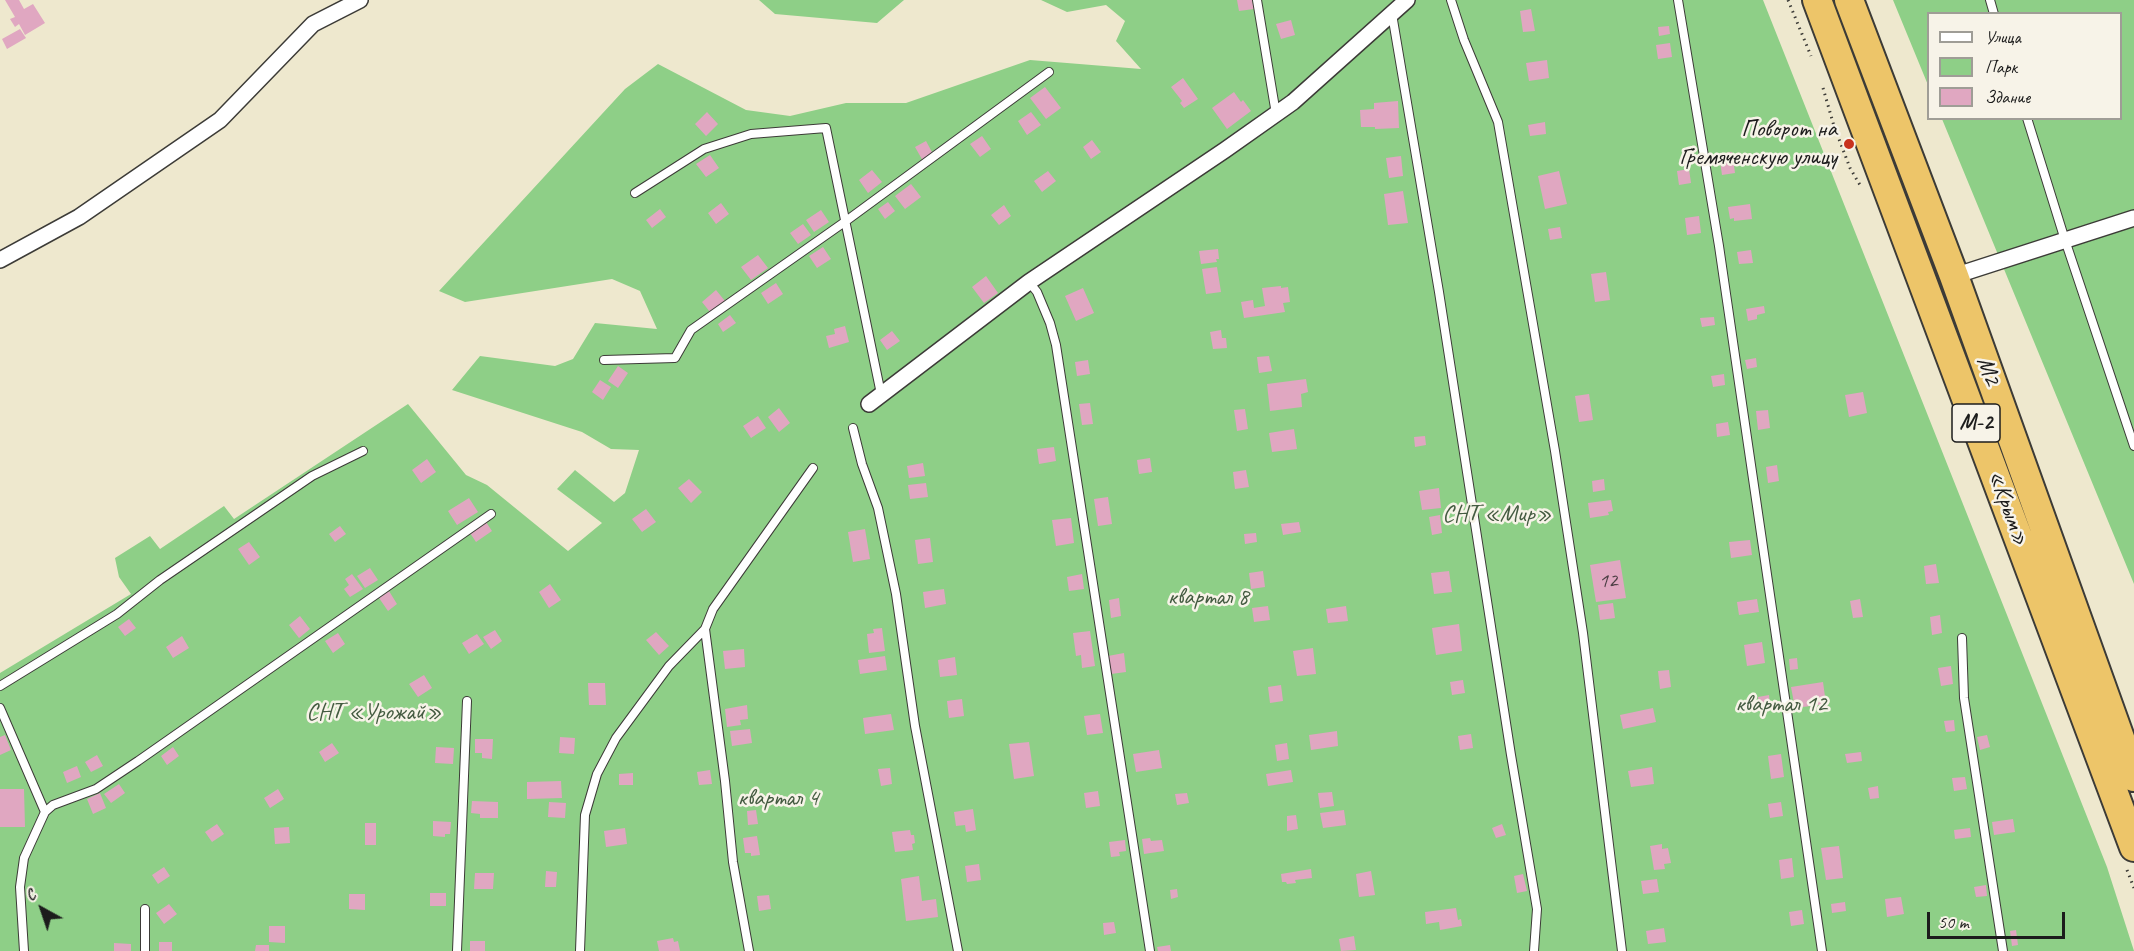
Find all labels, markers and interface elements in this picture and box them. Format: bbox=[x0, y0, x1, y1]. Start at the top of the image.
legend bbox=[1927, 12, 2122, 120]
text: Улица bbox=[1985, 26, 2021, 48]
text: Парк bbox=[1985, 56, 2017, 78]
text: Здание bbox=[1985, 86, 2030, 108]
place label: Поворот на Гремяченскую улицу bbox=[1679, 116, 1837, 172]
marker: Поворот на Гремяченскую улицу bbox=[1842, 137, 1856, 151]
street label: М2 bbox=[1970, 353, 2006, 389]
road number: М-2 bbox=[1952, 404, 2000, 442]
street label: «Крым» bbox=[1981, 466, 2035, 550]
park label: СНТ «Мир» bbox=[1442, 501, 1552, 529]
house number: 12 bbox=[1599, 568, 1617, 594]
park label: квартал 8 bbox=[1168, 584, 1248, 612]
park label: квартал 12 bbox=[1735, 691, 1827, 719]
park label: СНТ «Урожай» bbox=[306, 699, 442, 727]
park label: квартал 4 bbox=[738, 785, 818, 813]
north arrow bbox=[12, 879, 72, 939]
text: С bbox=[21, 885, 40, 905]
scale bar bbox=[1930, 900, 2068, 938]
text: 50 m bbox=[1938, 911, 1969, 933]

